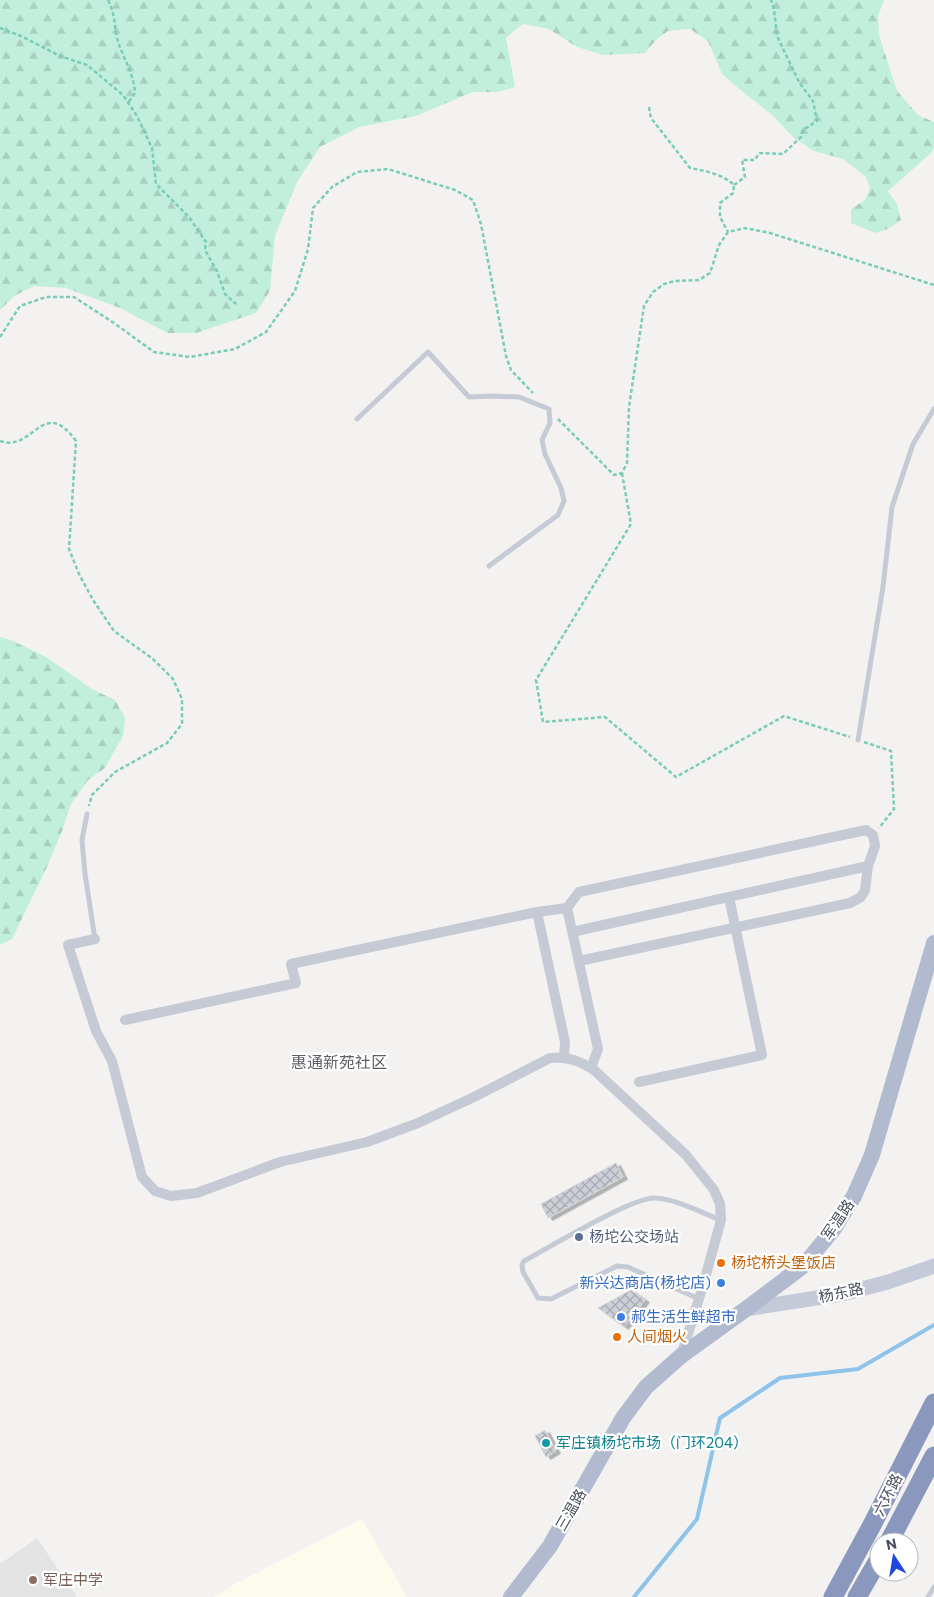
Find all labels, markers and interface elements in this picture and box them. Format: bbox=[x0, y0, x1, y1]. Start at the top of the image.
district label: 惠通新苑社区 bbox=[291, 1052, 387, 1071]
street label: 军温路 bbox=[817, 1196, 857, 1243]
place label: 杨坨公交场站 bbox=[589, 1227, 679, 1245]
marker: 杨坨公交场站 bbox=[573, 1231, 585, 1243]
place label: 杨坨桥头堡饭店 bbox=[731, 1253, 836, 1271]
marker: 杨坨桥头堡饭店 bbox=[715, 1257, 727, 1269]
place label: 新兴达商店(杨坨店) bbox=[579, 1273, 711, 1291]
marker: 新兴达商店(杨坨店) bbox=[715, 1277, 727, 1289]
street label: 杨东路 bbox=[817, 1279, 865, 1306]
place label: 郝生活生鲜超市 bbox=[631, 1307, 736, 1325]
marker: 郝生活生鲜超市 bbox=[615, 1311, 627, 1323]
place label: 人间烟火 bbox=[627, 1327, 687, 1345]
marker: 人间烟火 bbox=[611, 1331, 623, 1343]
place label: 军庄镇杨坨市场（门环204） bbox=[556, 1433, 748, 1451]
marker: 军庄镇杨坨市场（门环204） bbox=[540, 1437, 552, 1449]
street label: 六环路 bbox=[869, 1470, 905, 1519]
street label: 三温路 bbox=[551, 1486, 589, 1533]
north arrow bbox=[869, 1532, 919, 1582]
text: N bbox=[884, 1534, 898, 1553]
place label: 军庄中学 bbox=[43, 1570, 103, 1588]
marker: 军庄中学 bbox=[27, 1574, 39, 1586]

